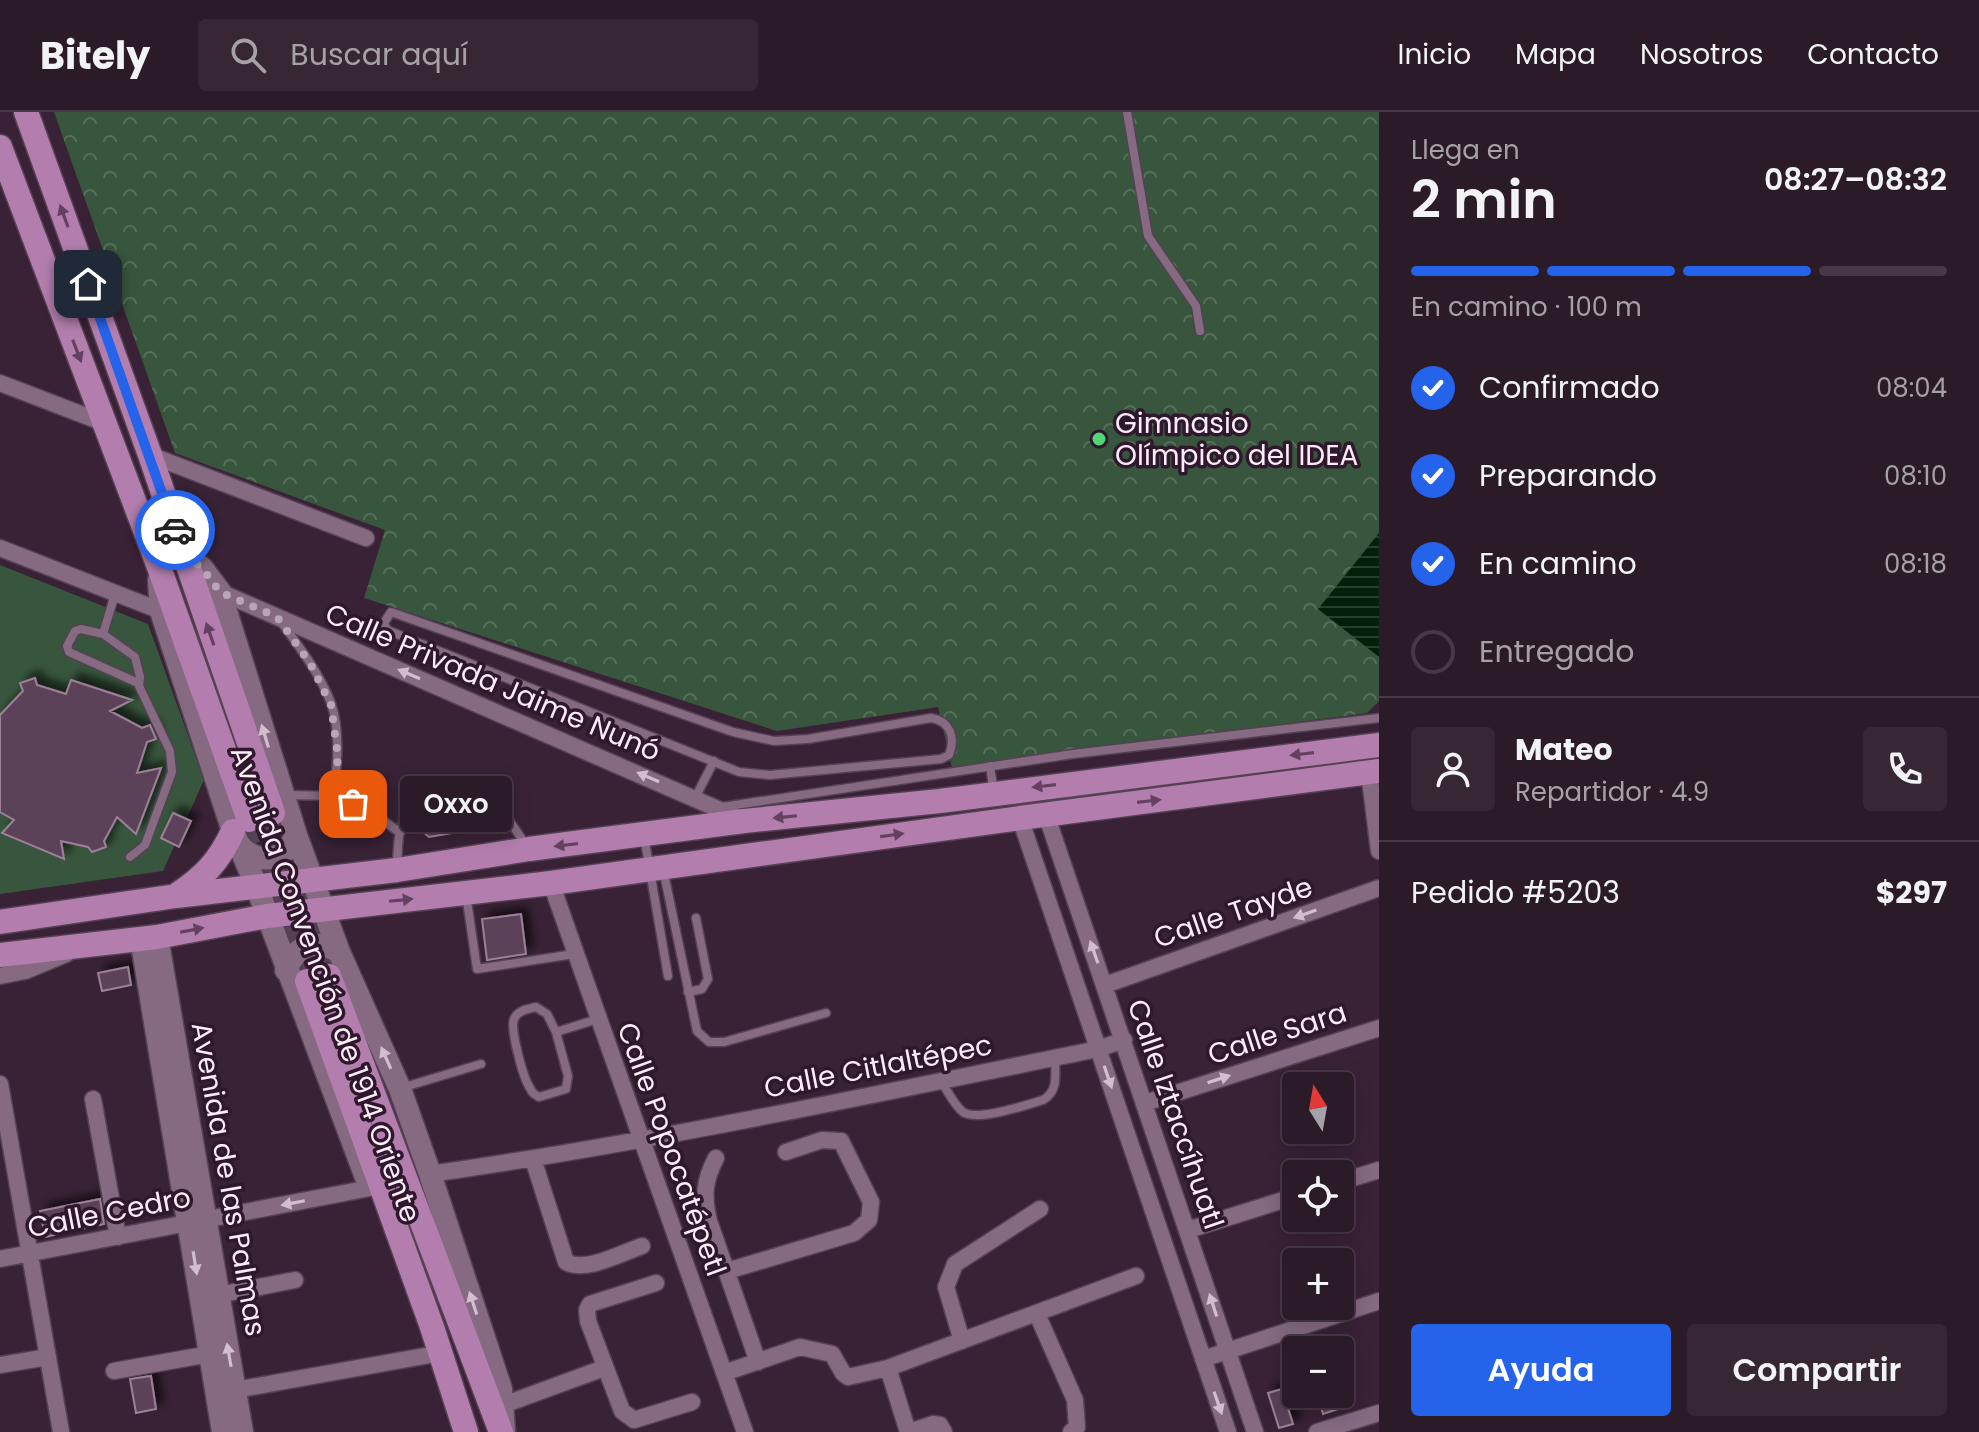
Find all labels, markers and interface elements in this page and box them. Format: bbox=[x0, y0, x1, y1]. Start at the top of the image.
search box bbox=[198, 19, 758, 91]
text: Bitely bbox=[40, 29, 150, 82]
icon: search bbox=[226, 33, 270, 77]
text: Buscar aquí bbox=[290, 33, 468, 76]
text: Inicio bbox=[1398, 35, 1471, 74]
text: Mapa bbox=[1515, 35, 1596, 74]
text: Nosotros bbox=[1640, 35, 1763, 74]
text: Contacto bbox=[1807, 35, 1939, 74]
text: Llega en bbox=[1411, 132, 1520, 168]
text: 08:27–08:32 bbox=[1764, 158, 1947, 201]
text: 2 min bbox=[1411, 163, 1557, 236]
one-way arrow bbox=[57, 204, 70, 228]
pin bbox=[54, 250, 122, 318]
icon: home bbox=[66, 262, 110, 306]
text: En camino · 100 m bbox=[1411, 289, 1642, 325]
one-way arrow bbox=[71, 340, 84, 364]
icon: check bbox=[1411, 366, 1455, 410]
text: Confirmado bbox=[1479, 366, 1660, 409]
text: 08:04 bbox=[1876, 370, 1947, 406]
place label: Gimnasio Olímpico del IDEA bbox=[1115, 404, 1358, 475]
marker: Gimnasio Olímpico del IDEA bbox=[1090, 430, 1108, 448]
icon: check bbox=[1411, 454, 1455, 498]
text: Preparando bbox=[1479, 454, 1657, 497]
text: 08:10 bbox=[1884, 458, 1947, 494]
courier bbox=[135, 490, 215, 570]
icon: car bbox=[153, 508, 197, 552]
icon: check bbox=[1411, 542, 1455, 586]
text: En camino bbox=[1479, 542, 1637, 585]
text: 08:18 bbox=[1884, 546, 1947, 582]
street label: Calle Privada Jaime Nunó bbox=[319, 594, 666, 771]
one-way arrow bbox=[204, 622, 216, 646]
text: Entregado bbox=[1479, 630, 1634, 673]
one-way arrow bbox=[398, 667, 421, 680]
one-way arrow bbox=[258, 724, 271, 748]
button: person bbox=[1411, 727, 1495, 811]
button: phone bbox=[1863, 727, 1947, 811]
text: Mateo bbox=[1515, 728, 1613, 771]
street label: Avenida Convención de 1914 Oriente bbox=[221, 741, 430, 1228]
one-way arrow bbox=[1289, 748, 1314, 761]
pin bbox=[319, 770, 387, 838]
one-way arrow bbox=[636, 771, 660, 784]
text: Repartidor · 4.9 bbox=[1515, 774, 1709, 810]
callout: Oxxo bbox=[401, 776, 513, 832]
one-way arrow bbox=[1031, 780, 1056, 793]
icon: bag bbox=[331, 782, 375, 826]
text: Oxxo bbox=[423, 786, 489, 822]
one-way arrow bbox=[1137, 794, 1162, 807]
one-way arrow bbox=[773, 810, 798, 823]
one-way arrow bbox=[879, 828, 904, 841]
one-way arrow bbox=[553, 838, 578, 851]
street label: Calle Tayde bbox=[1149, 867, 1318, 958]
text: Pedido #5203 bbox=[1411, 871, 1620, 914]
text: $297 bbox=[1876, 871, 1947, 914]
one-way arrow bbox=[389, 894, 414, 907]
one-way arrow bbox=[1293, 908, 1317, 921]
one-way arrow bbox=[180, 924, 205, 936]
one-way arrow bbox=[1087, 940, 1099, 964]
street label: Calle Sara bbox=[1203, 993, 1352, 1074]
street label: Calle Iztaccíhuatl bbox=[1118, 994, 1233, 1234]
street label: Calle Popocatépetl bbox=[608, 1017, 736, 1281]
street label: Avenida de las Palmas bbox=[182, 1019, 275, 1339]
street label: Calle Citlaltépec bbox=[761, 1025, 995, 1108]
one-way arrow bbox=[380, 1046, 393, 1069]
one-way arrow bbox=[1102, 1065, 1114, 1089]
one-way arrow bbox=[1208, 1072, 1232, 1085]
north arrow bbox=[1282, 1072, 1354, 1144]
map controls bbox=[1282, 1072, 1354, 1408]
button: locate bbox=[1282, 1160, 1354, 1232]
street label: Calle Cedro bbox=[24, 1178, 194, 1247]
one-way arrow bbox=[280, 1197, 305, 1209]
button: + bbox=[1282, 1248, 1354, 1320]
one-way arrow bbox=[190, 1251, 202, 1276]
one-way arrow bbox=[466, 1290, 478, 1314]
one-way arrow bbox=[1206, 1292, 1218, 1316]
button: Ayuda bbox=[1411, 1324, 1671, 1416]
button: Compartir bbox=[1687, 1324, 1947, 1416]
button: − bbox=[1282, 1336, 1354, 1408]
one-way arrow bbox=[222, 1342, 234, 1367]
one-way arrow bbox=[1212, 1391, 1224, 1415]

